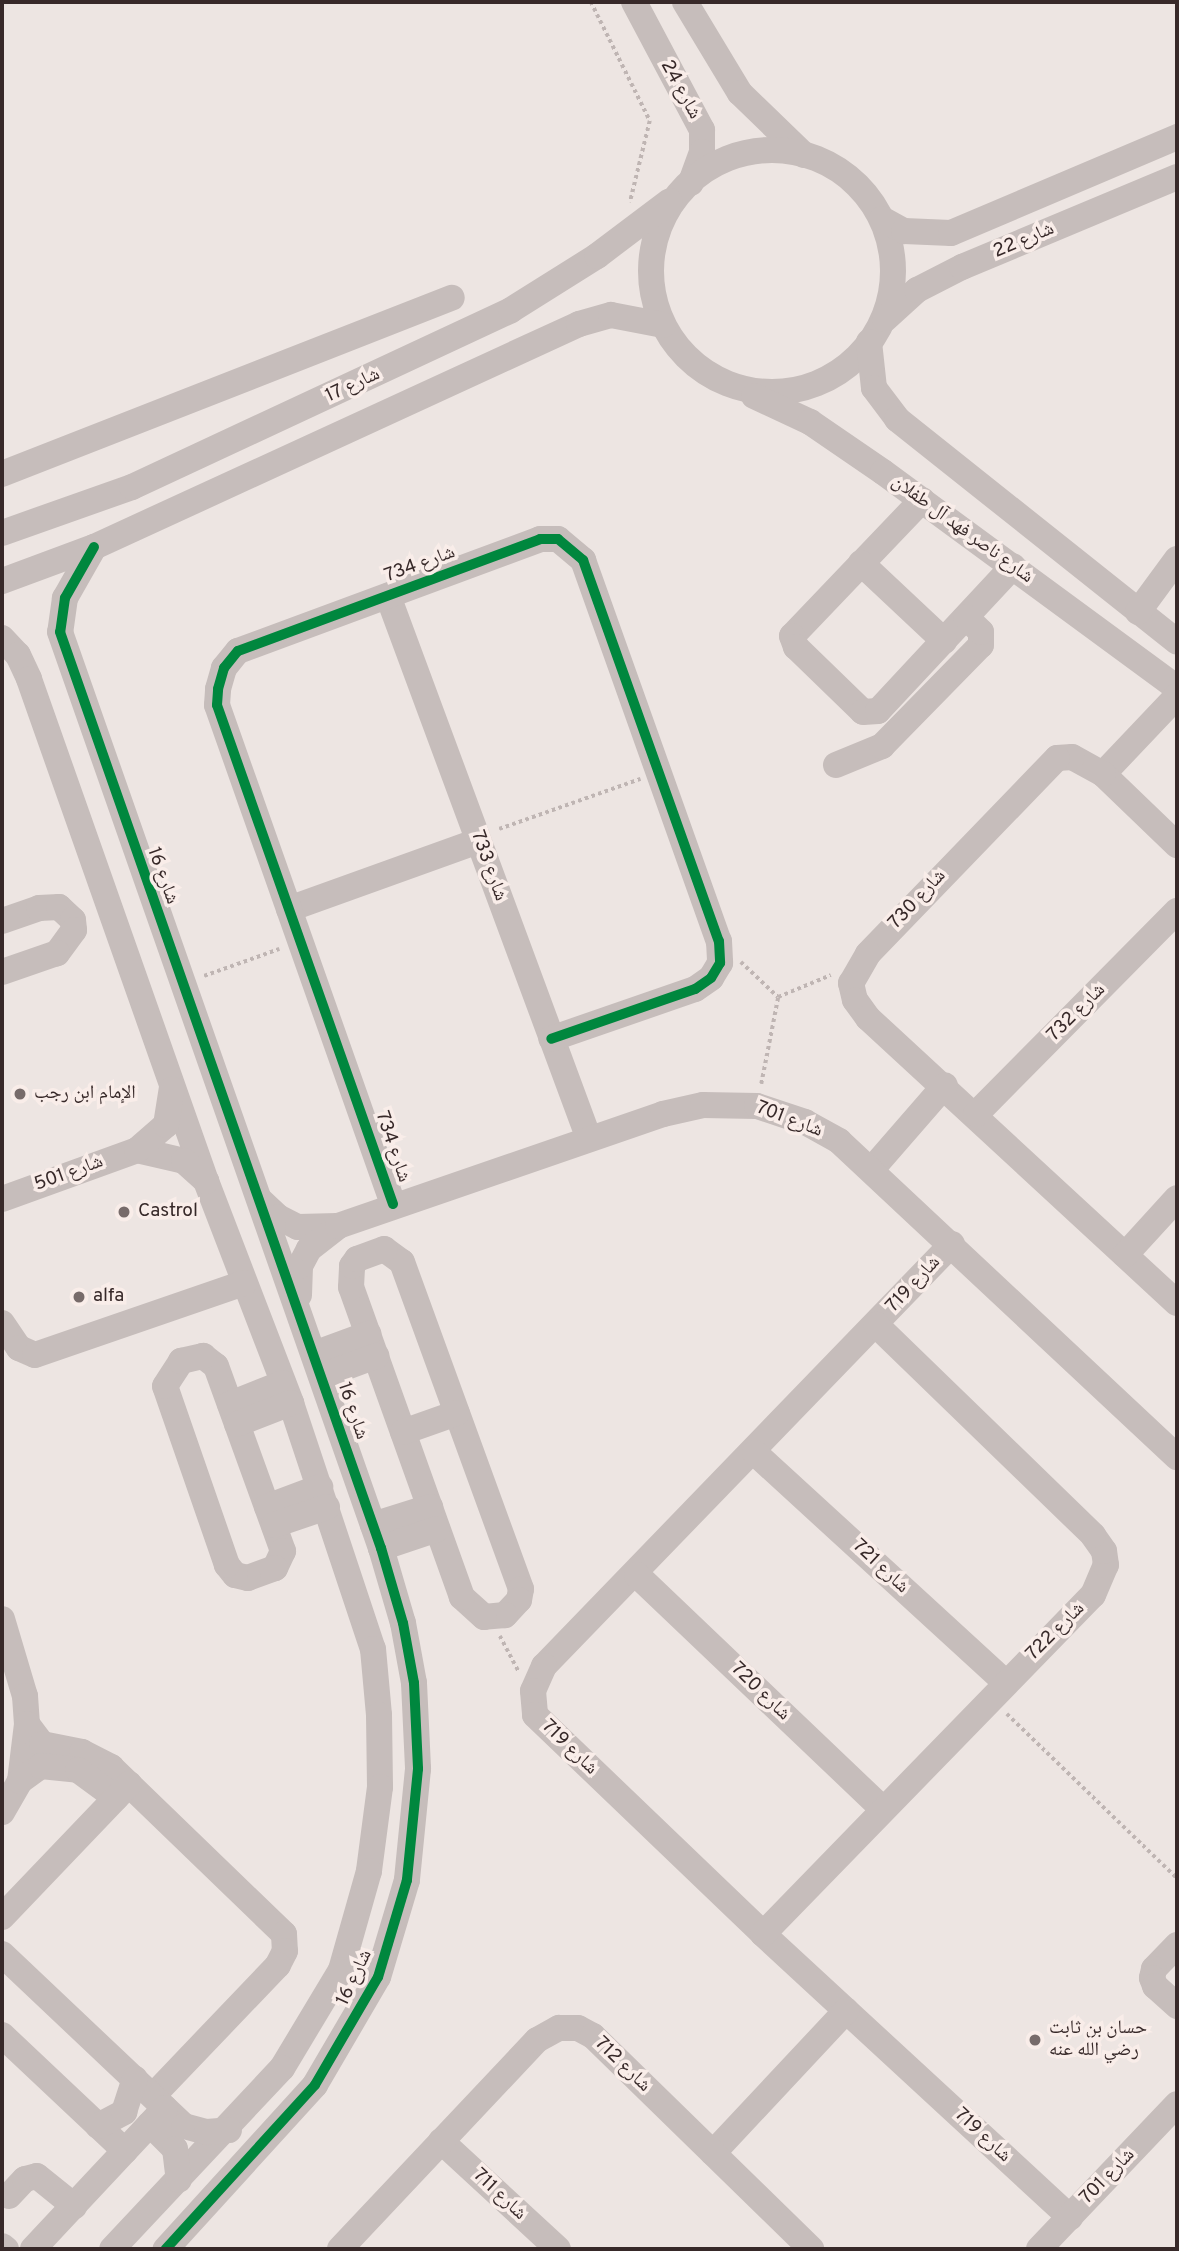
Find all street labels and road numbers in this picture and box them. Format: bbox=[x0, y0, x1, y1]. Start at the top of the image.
street label: شارع 24 bbox=[655, 57, 705, 123]
street label: شارع 22 bbox=[990, 218, 1058, 264]
street label: شارع 17 bbox=[322, 364, 384, 408]
street label: شارع ناصر فهد آل طفلان bbox=[887, 471, 1037, 589]
street label: شارع 734 bbox=[382, 542, 458, 588]
street label: شارع 733 bbox=[465, 828, 511, 904]
street label: شارع 16 bbox=[141, 844, 183, 908]
street label: شارع 730 bbox=[885, 865, 951, 935]
street label: شارع 732 bbox=[1043, 979, 1111, 1047]
street label: شارع 701 bbox=[753, 1097, 825, 1143]
street label: شارع 734 bbox=[369, 1109, 415, 1185]
street label: شارع 501 bbox=[31, 1151, 107, 1197]
street label: شارع 719 bbox=[882, 1252, 946, 1318]
street label: شارع 16 bbox=[332, 1379, 372, 1443]
street label: شارع 721 bbox=[847, 1535, 913, 1599]
street label: شارع 722 bbox=[1022, 1598, 1090, 1666]
street label: شارع 720 bbox=[725, 1658, 795, 1726]
street label: شارع 719 bbox=[536, 1716, 602, 1780]
street label: شارع 16 bbox=[332, 1946, 378, 2010]
street label: شارع 712 bbox=[589, 2033, 655, 2097]
street label: شارع 719 bbox=[949, 2104, 1015, 2168]
street label: شارع 701 bbox=[1076, 2144, 1140, 2210]
street label: شارع 711 bbox=[467, 2164, 531, 2226]

